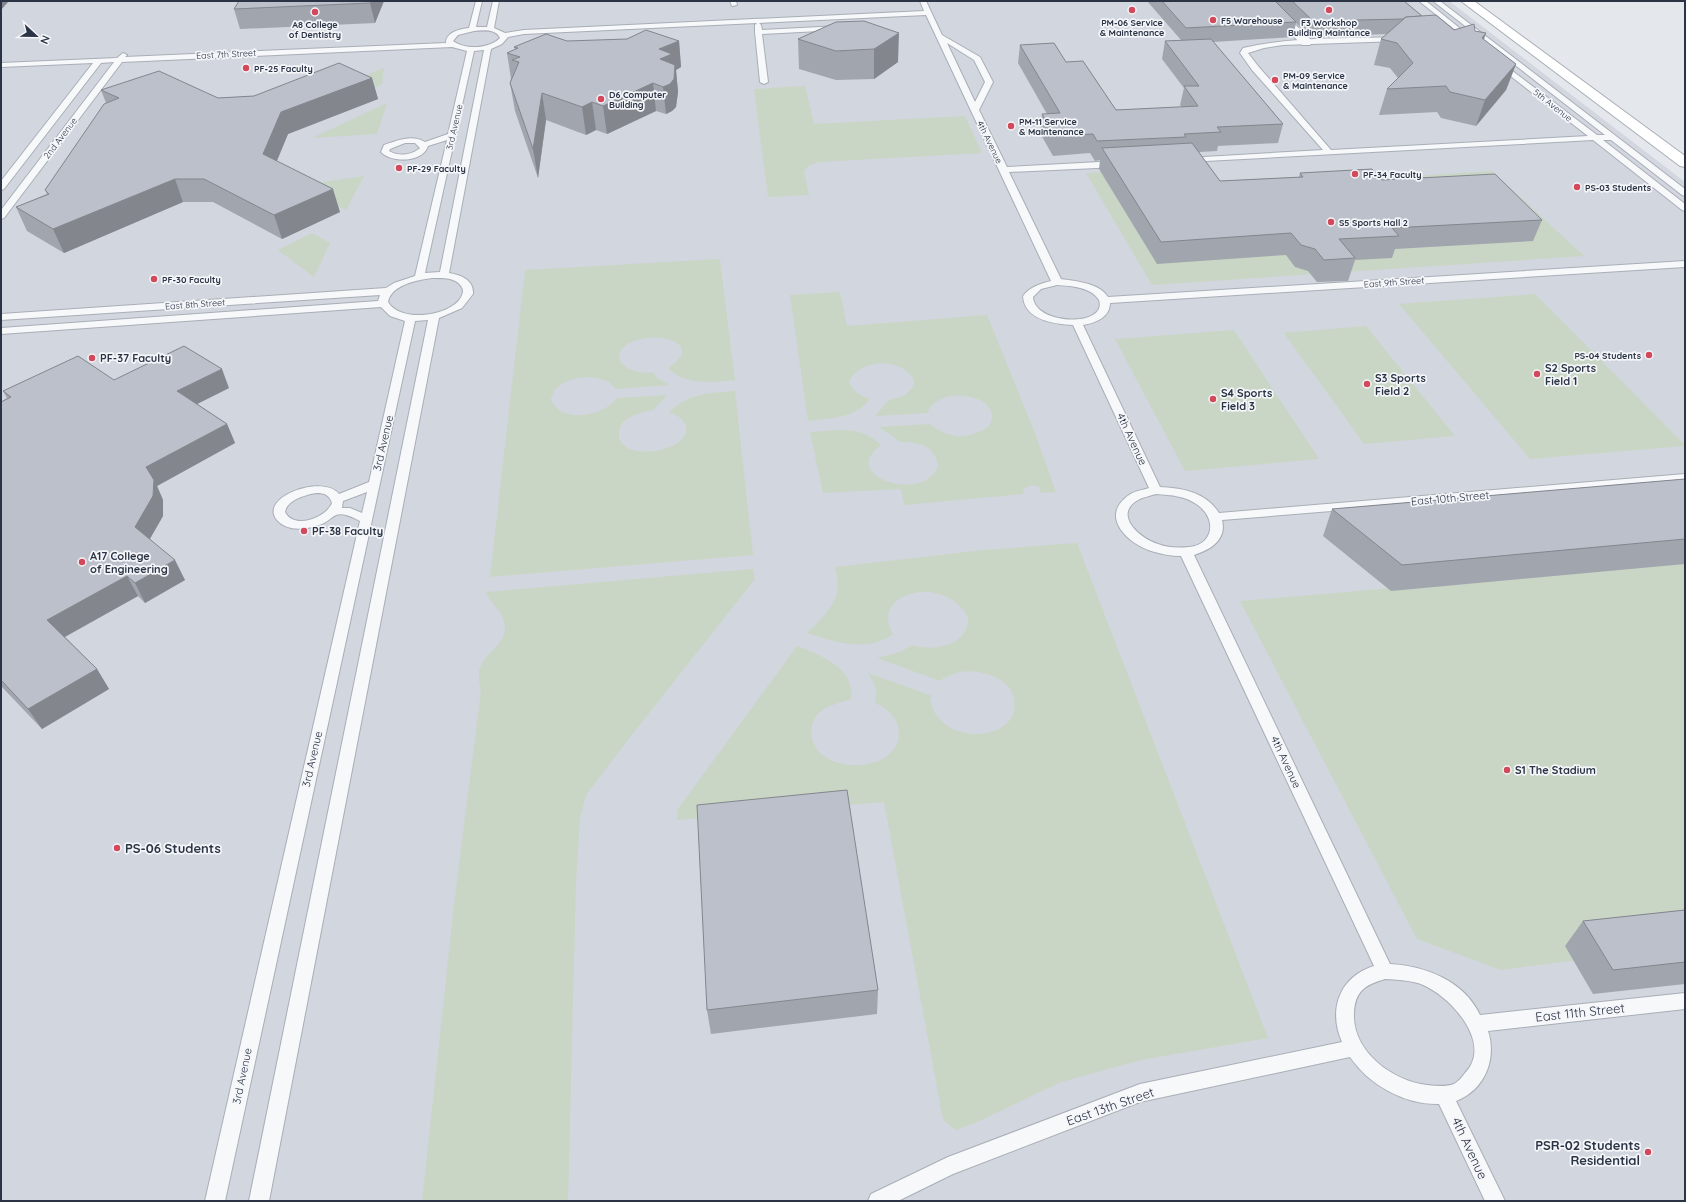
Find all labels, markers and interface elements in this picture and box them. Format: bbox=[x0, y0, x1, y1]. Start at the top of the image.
marker: PM-06 Service & Maintenance bbox=[1127, 5, 1137, 15]
marker: F3 Workshop Building Maintance bbox=[1324, 5, 1334, 15]
marker: A8 College of Dentistry bbox=[310, 7, 320, 17]
marker: F5 Warehouse bbox=[1208, 15, 1218, 25]
place label: F5 Warehouse bbox=[1221, 15, 1283, 26]
north arrow bbox=[16, 16, 56, 56]
place label: PM-06 Service & Maintenance bbox=[1100, 17, 1164, 38]
place label: F3 Workshop Building Maintance bbox=[1288, 17, 1370, 38]
place label: A8 College of Dentistry bbox=[289, 19, 341, 40]
text: N bbox=[37, 33, 53, 46]
street label: East 7th Street bbox=[196, 47, 256, 61]
marker: PF-25 Faculty bbox=[241, 63, 251, 73]
place label: PF-25 Faculty bbox=[254, 63, 313, 74]
place label: PM-09 Service & Maintenance bbox=[1283, 70, 1348, 91]
marker: PM-09 Service & Maintenance bbox=[1270, 75, 1280, 85]
street label: 5th Avenue bbox=[1531, 86, 1575, 124]
place label: D6 Computer Building bbox=[609, 89, 666, 110]
marker: D6 Computer Building bbox=[596, 94, 606, 104]
street label: 3rd Avenue bbox=[443, 103, 465, 151]
street label: 2nd Avenue bbox=[41, 115, 79, 161]
place label: PM-11 Service & Maintenance bbox=[1019, 116, 1084, 137]
street label: 4th Avenue bbox=[975, 119, 1005, 165]
marker: PM-11 Service & Maintenance bbox=[1006, 121, 1016, 131]
marker: PF-29 Faculty bbox=[394, 163, 404, 173]
place label: PF-29 Faculty bbox=[407, 163, 466, 174]
marker: PF-34 Faculty bbox=[1350, 169, 1360, 179]
place label: PF-34 Faculty bbox=[1363, 169, 1422, 180]
marker: PS-03 Students bbox=[1572, 182, 1582, 192]
place label: PS-03 Students bbox=[1585, 182, 1652, 193]
marker: S5 Sports Hall 2 bbox=[1326, 217, 1336, 227]
place label: S5 Sports Hall 2 bbox=[1339, 217, 1408, 228]
marker: PF-30 Faculty bbox=[149, 274, 159, 284]
place label: PF-30 Faculty bbox=[162, 274, 221, 285]
street label: East 9th Street bbox=[1363, 274, 1425, 290]
street label: East 8th Street bbox=[165, 296, 225, 312]
place label: PS-04 Students bbox=[1574, 350, 1642, 361]
marker: PS-04 Students bbox=[1644, 350, 1654, 360]
place label: PF-37 Faculty bbox=[100, 351, 171, 365]
marker: PF-37 Faculty bbox=[87, 353, 97, 363]
place label: S2 Sports Field 1 bbox=[1545, 361, 1596, 388]
marker: S2 Sports Field 1 bbox=[1532, 369, 1542, 379]
place label: S3 Sports Field 2 bbox=[1375, 371, 1426, 398]
marker: S3 Sports Field 2 bbox=[1362, 379, 1372, 389]
place label: S4 Sports Field 3 bbox=[1221, 386, 1272, 413]
marker: S4 Sports Field 3 bbox=[1208, 394, 1218, 404]
street label: 4th Avenue bbox=[1114, 410, 1150, 468]
street label: 3rd Avenue bbox=[370, 414, 396, 472]
street label: East 10th Street bbox=[1410, 488, 1490, 508]
place label: PF-38 Faculty bbox=[312, 524, 383, 538]
marker: PF-38 Faculty bbox=[299, 526, 309, 536]
place label: A17 College of Engineering bbox=[90, 549, 168, 576]
marker: A17 College of Engineering bbox=[77, 557, 87, 567]
street label: 3rd Avenue bbox=[299, 730, 325, 788]
street label: 4th Avenue bbox=[1268, 733, 1304, 791]
place label: S1 The Stadium bbox=[1515, 763, 1596, 777]
marker: S1 The Stadium bbox=[1502, 765, 1512, 775]
place label: PS-06 Students bbox=[125, 840, 221, 856]
marker: PS-06 Students bbox=[112, 843, 122, 853]
street label: East 11th Street bbox=[1535, 999, 1625, 1025]
street label: 3rd Avenue bbox=[229, 1047, 255, 1105]
street label: East 13th Street bbox=[1064, 1083, 1156, 1129]
street label: 4th Avenue bbox=[1449, 1114, 1491, 1182]
place label: PSR-02 Students Residential bbox=[1535, 1137, 1640, 1168]
marker: PSR-02 Students Residential bbox=[1643, 1147, 1653, 1157]

